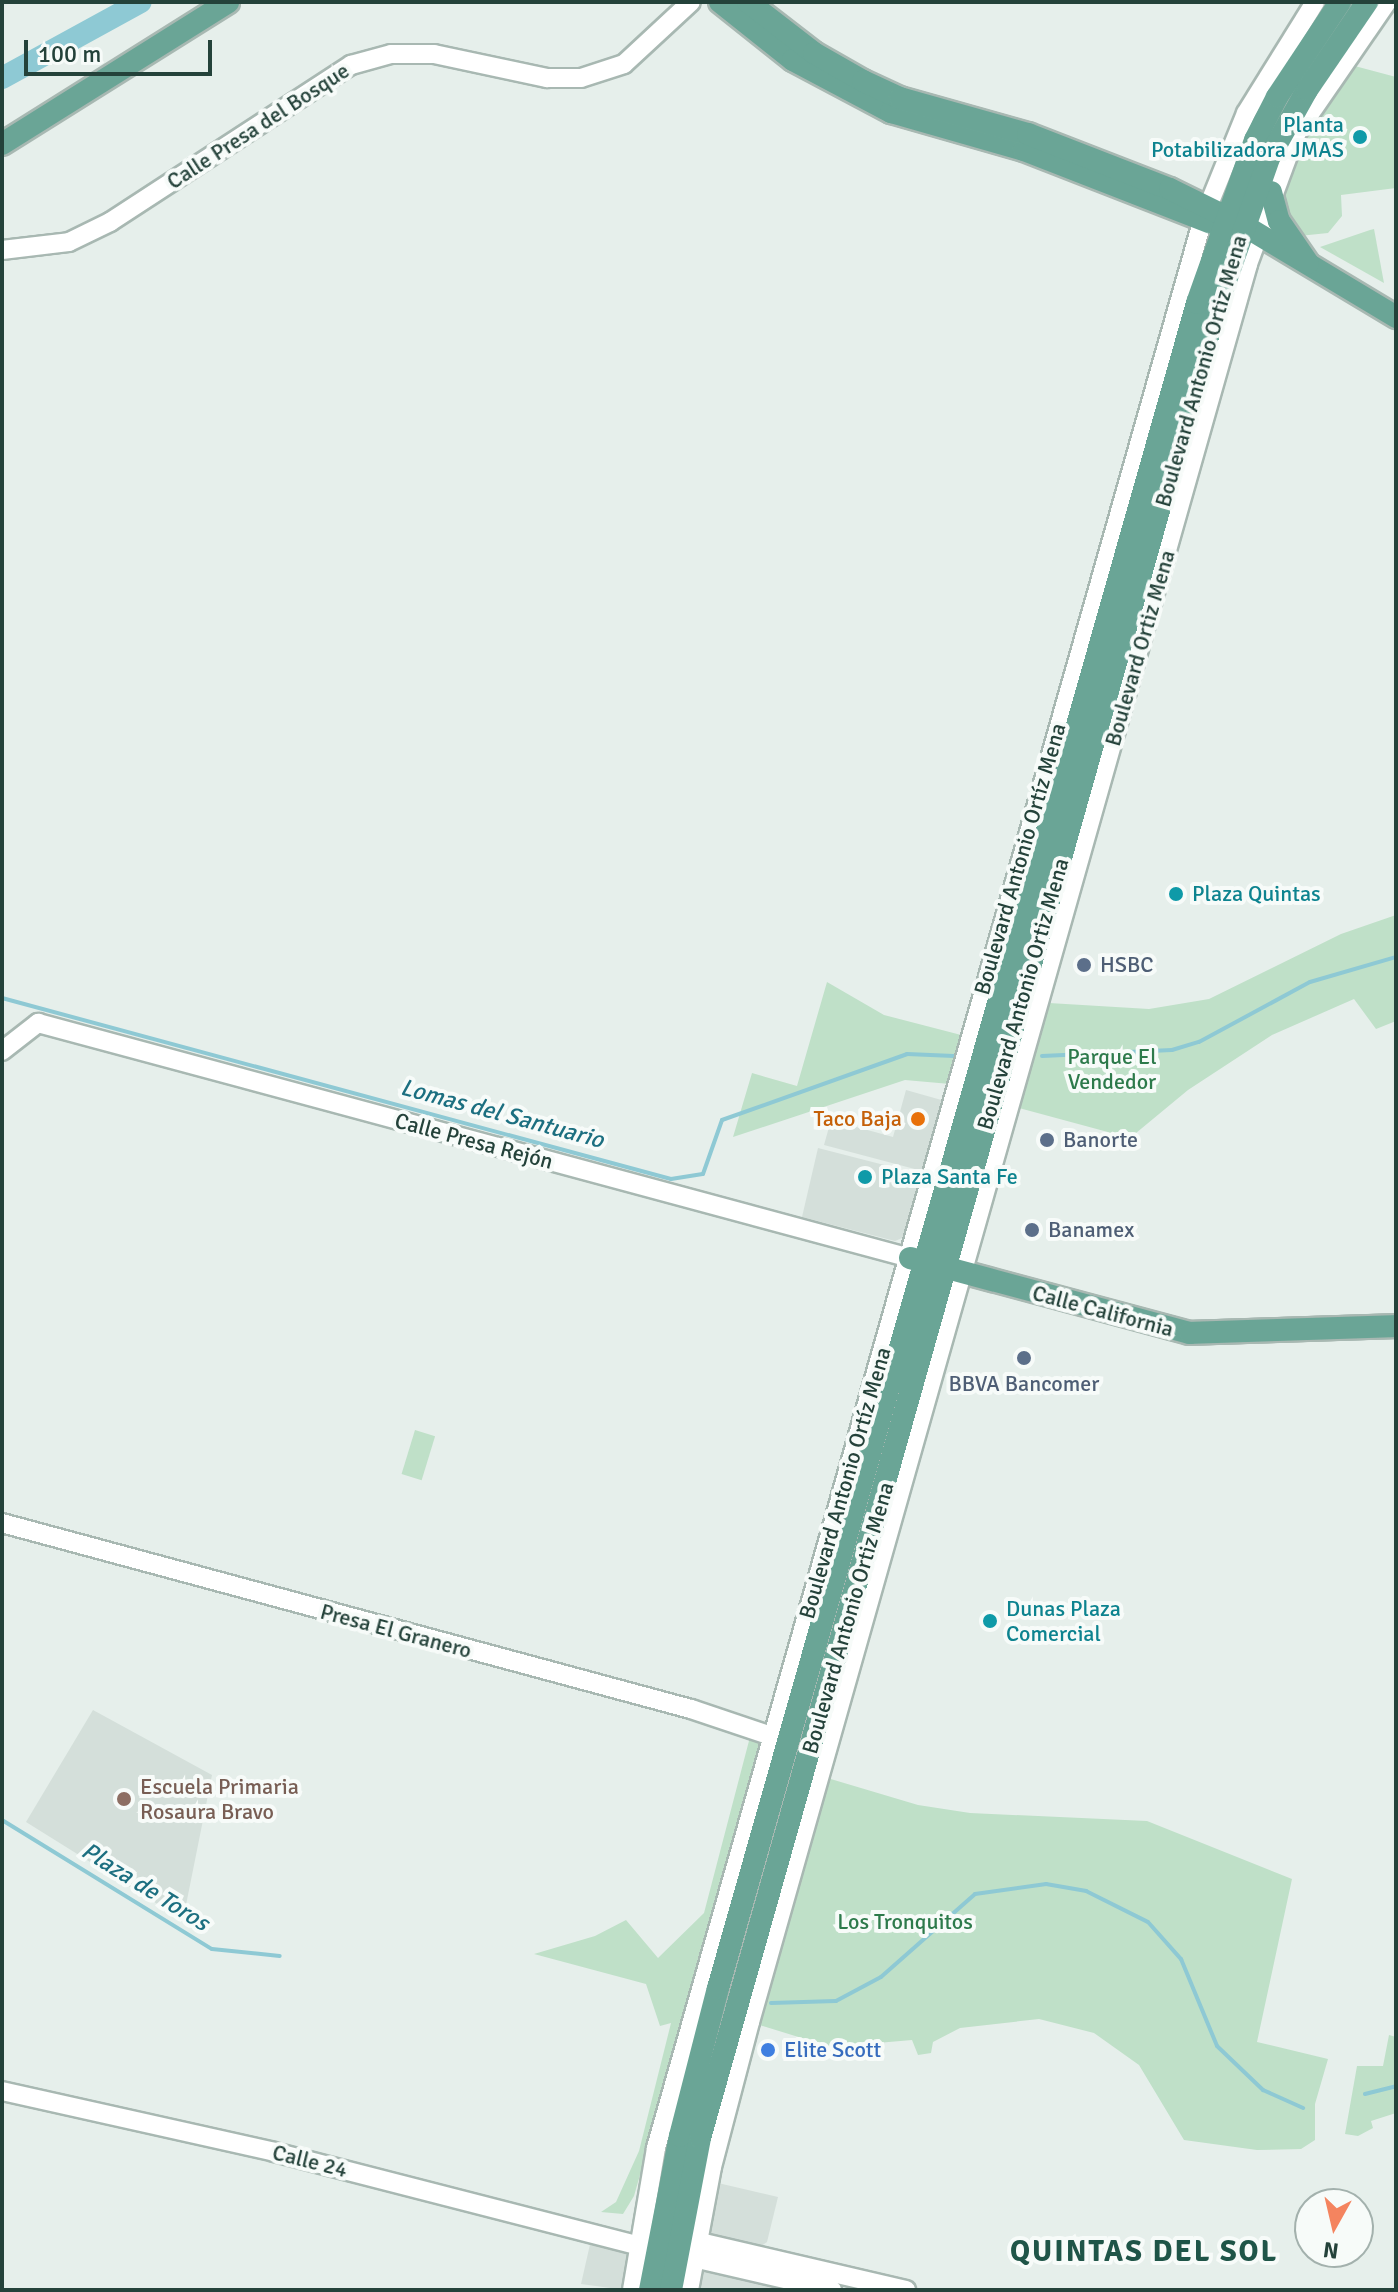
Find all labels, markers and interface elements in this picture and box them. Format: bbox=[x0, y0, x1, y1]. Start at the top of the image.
scale bar bbox=[28, 24, 216, 74]
text: 100 m bbox=[38, 39, 101, 69]
street label: Calle Presa del Bosque bbox=[162, 57, 354, 195]
place label: Planta Potabilizadora JMAS bbox=[1151, 111, 1344, 162]
marker: Planta Potabilizadora JMAS bbox=[1351, 128, 1369, 146]
street label: Boulevard Antonio Ortiz Mena bbox=[1150, 232, 1252, 510]
street label: Boulevard Ortiz Mena bbox=[1099, 547, 1181, 749]
street label: Boulevard Antonio Ortíz Mena bbox=[969, 720, 1071, 998]
street label: Boulevard Antonio Ortiz Mena bbox=[972, 855, 1074, 1133]
place label: Plaza Quintas bbox=[1192, 881, 1321, 907]
marker: Plaza Quintas bbox=[1167, 885, 1185, 903]
place label: HSBC bbox=[1100, 952, 1154, 978]
marker: HSBC bbox=[1075, 956, 1093, 974]
park label: Parque El Vendedor bbox=[1067, 1043, 1157, 1094]
water label: Lomas del Santuario bbox=[397, 1073, 607, 1155]
place label: Taco Baja bbox=[813, 1106, 902, 1132]
street label: Calle Presa Rejón bbox=[392, 1107, 556, 1175]
marker: Taco Baja bbox=[909, 1110, 927, 1128]
place label: Banorte bbox=[1063, 1127, 1138, 1153]
marker: Banorte bbox=[1038, 1131, 1056, 1149]
place label: Plaza Santa Fe bbox=[881, 1164, 1018, 1190]
marker: Plaza Santa Fe bbox=[856, 1168, 874, 1186]
place label: Banamex bbox=[1048, 1217, 1134, 1243]
marker: Banamex bbox=[1023, 1221, 1041, 1239]
street label: Calle California bbox=[1030, 1279, 1176, 1343]
street label: Boulevard Antonio Ortíz Mena bbox=[794, 1344, 896, 1622]
marker: BBVA Bancomer bbox=[1015, 1349, 1033, 1367]
place label: BBVA Bancomer bbox=[949, 1371, 1099, 1397]
street label: Boulevard Antonio Ortiz Mena bbox=[797, 1479, 899, 1757]
place label: Dunas Plaza Comercial bbox=[1006, 1595, 1121, 1646]
street label: Presa El Granero bbox=[317, 1598, 475, 1664]
marker: Dunas Plaza Comercial bbox=[981, 1612, 999, 1630]
place label: Escuela Primaria Rosaura Bravo bbox=[140, 1773, 299, 1824]
marker: Escuela Primaria Rosaura Bravo bbox=[115, 1790, 133, 1808]
water label: Plaza de Toros bbox=[76, 1836, 214, 1938]
park label: Los Tronquitos bbox=[837, 1909, 973, 1935]
place label: Elite Scott bbox=[784, 2037, 881, 2063]
marker: Elite Scott bbox=[759, 2041, 777, 2059]
street label: Calle 24 bbox=[270, 2139, 350, 2183]
north arrow bbox=[1294, 2188, 1374, 2268]
district label: QUINTAS DEL SOL bbox=[1010, 2234, 1278, 2270]
text: N bbox=[1321, 2236, 1340, 2265]

